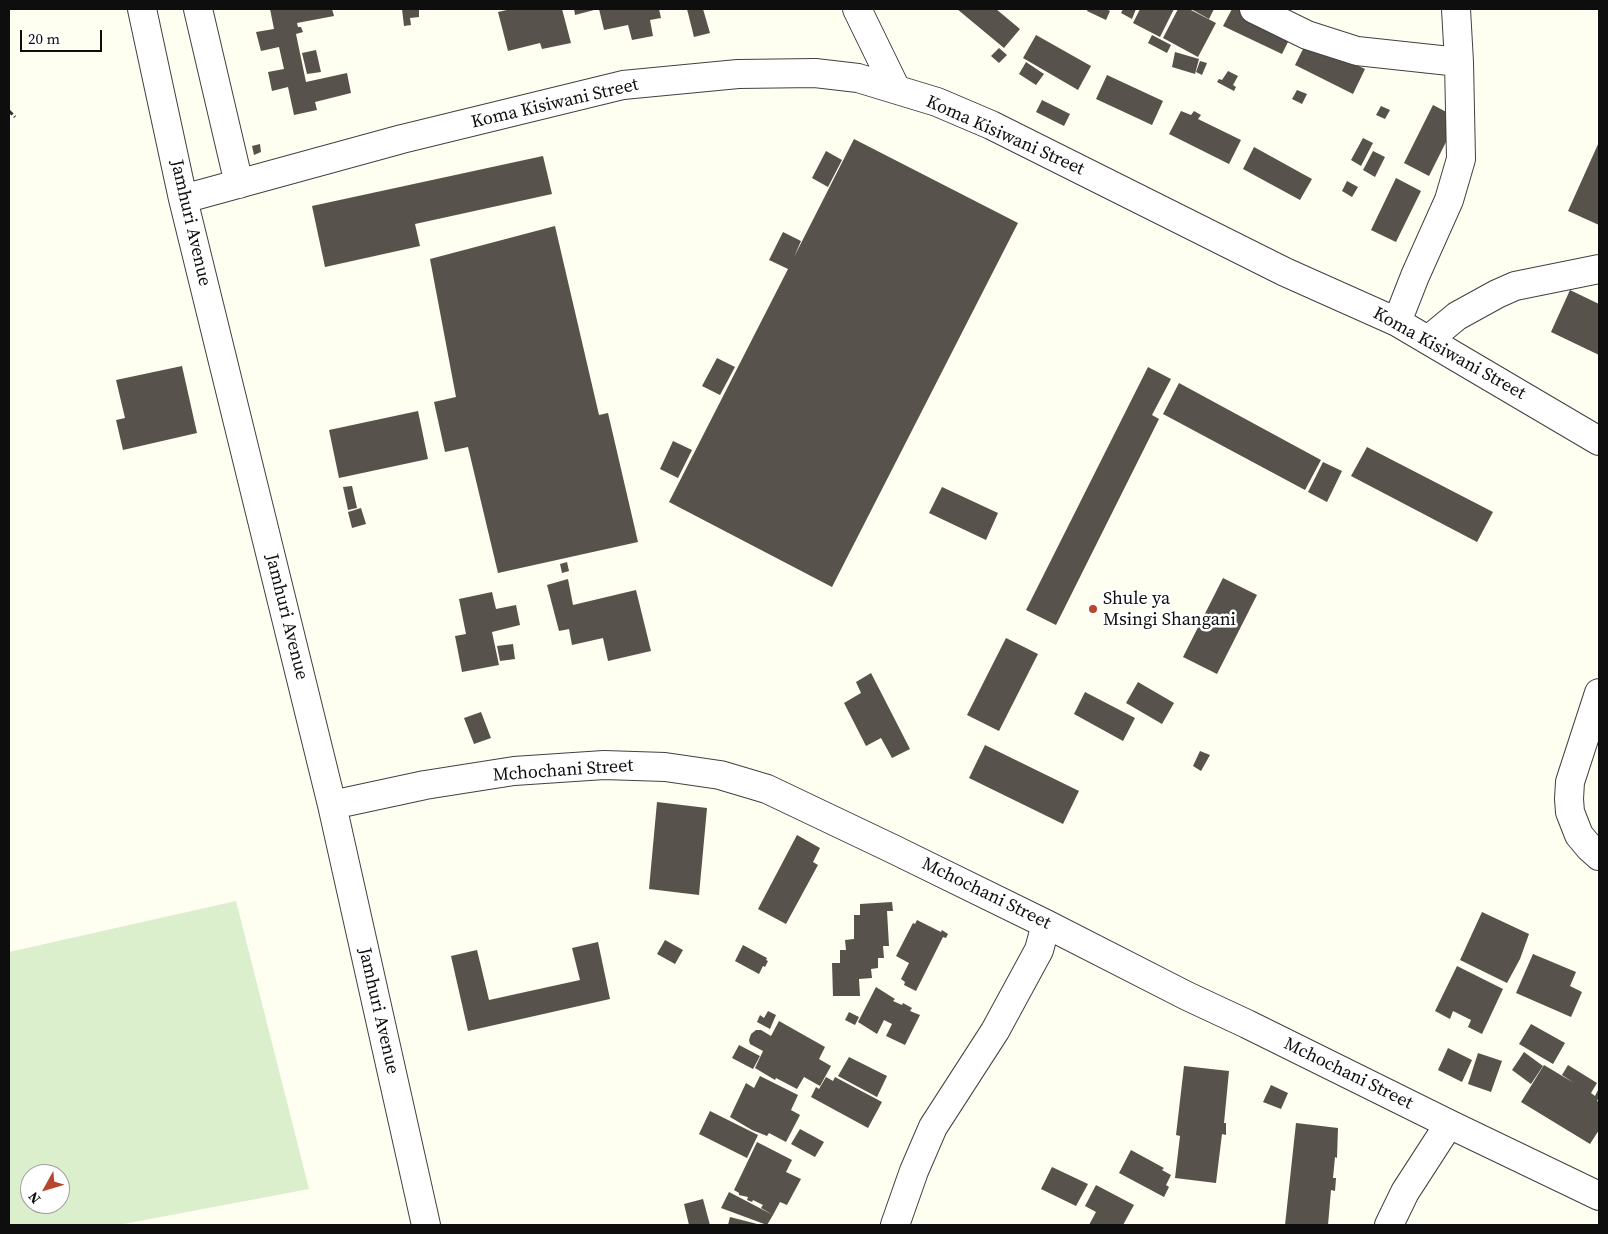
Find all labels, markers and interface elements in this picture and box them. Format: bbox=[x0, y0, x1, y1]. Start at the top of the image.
scale bar bbox=[22, 20, 105, 52]
text: 20 m bbox=[28, 28, 60, 49]
street label: Koma Kisiwani Street bbox=[469, 74, 641, 134]
street label: Koma Kisiwani Street bbox=[923, 91, 1087, 181]
street label: Jamhuri Avenue bbox=[165, 158, 215, 288]
street label: Koma Kisiwani Street bbox=[1369, 303, 1529, 405]
street label: Jamhuri Avenue bbox=[260, 552, 312, 682]
place label: Shule ya Msingi Shangani bbox=[1103, 588, 1236, 630]
marker: Shule ya Msingi Shangani bbox=[1087, 603, 1099, 615]
street label: Mchochani Street bbox=[492, 755, 634, 787]
street label: Mchochani Street bbox=[918, 853, 1054, 935]
street label: Jamhuri Avenue bbox=[353, 946, 403, 1076]
street label: Mchochani Street bbox=[1280, 1033, 1416, 1115]
north arrow bbox=[20, 1164, 70, 1214]
text: N bbox=[23, 1188, 45, 1208]

